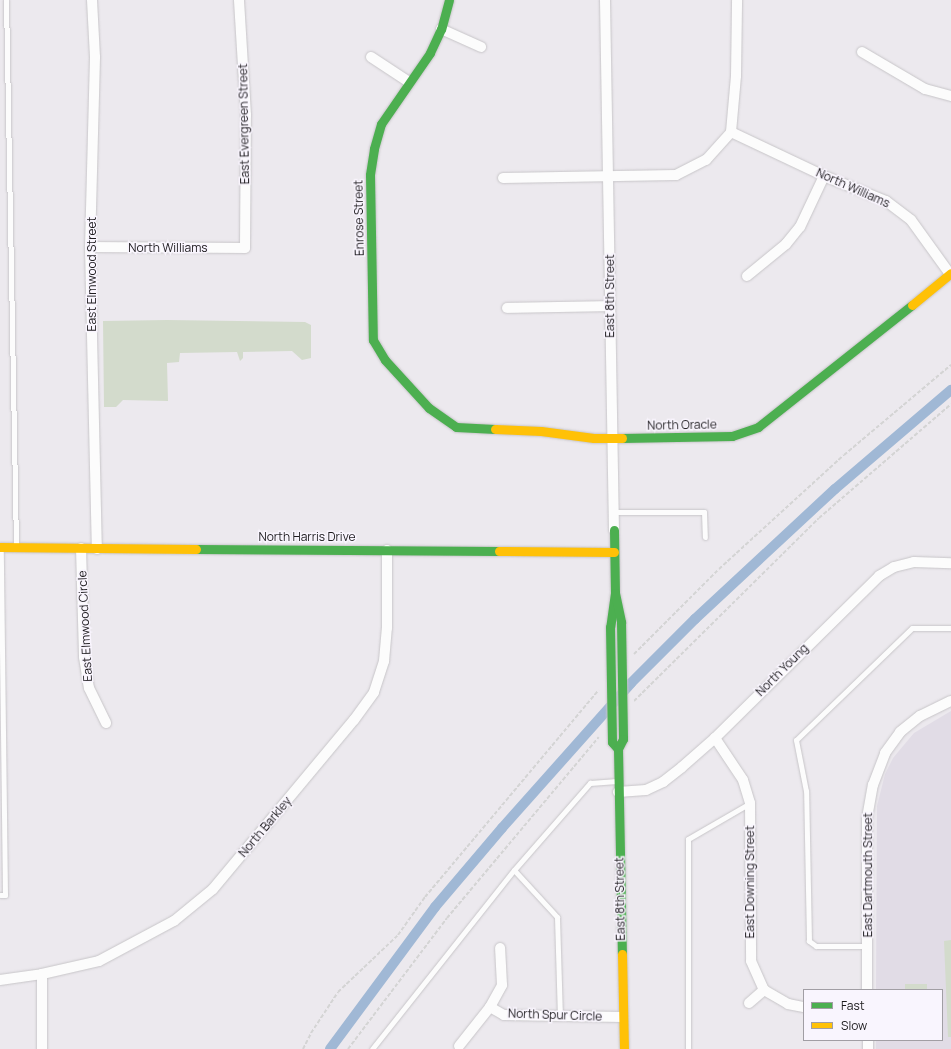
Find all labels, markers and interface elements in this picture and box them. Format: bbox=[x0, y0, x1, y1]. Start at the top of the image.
street label: East Evergreen Street bbox=[236, 64, 252, 184]
street label: North Williams bbox=[814, 165, 892, 211]
street label: Enrose Street bbox=[351, 180, 367, 256]
street label: East Elmwood Street bbox=[85, 217, 99, 331]
street label: North Williams bbox=[128, 241, 208, 255]
street label: East 8th Street bbox=[603, 254, 617, 338]
street label: North Oracle bbox=[647, 417, 717, 433]
street label: North Harris Drive bbox=[258, 530, 356, 544]
street label: East Elmwood Circle bbox=[75, 570, 95, 682]
street label: North Young bbox=[753, 641, 811, 699]
street label: North Barkley bbox=[236, 794, 294, 860]
street label: East Dartmouth Street bbox=[861, 813, 875, 937]
street label: East Downing Street bbox=[743, 826, 757, 938]
street label: East 8th Street bbox=[612, 857, 628, 941]
legend bbox=[803, 989, 943, 1041]
text: Fast bbox=[841, 997, 865, 1014]
street label: North Spur Circle bbox=[508, 1006, 602, 1024]
text: Slow bbox=[841, 1017, 867, 1034]

